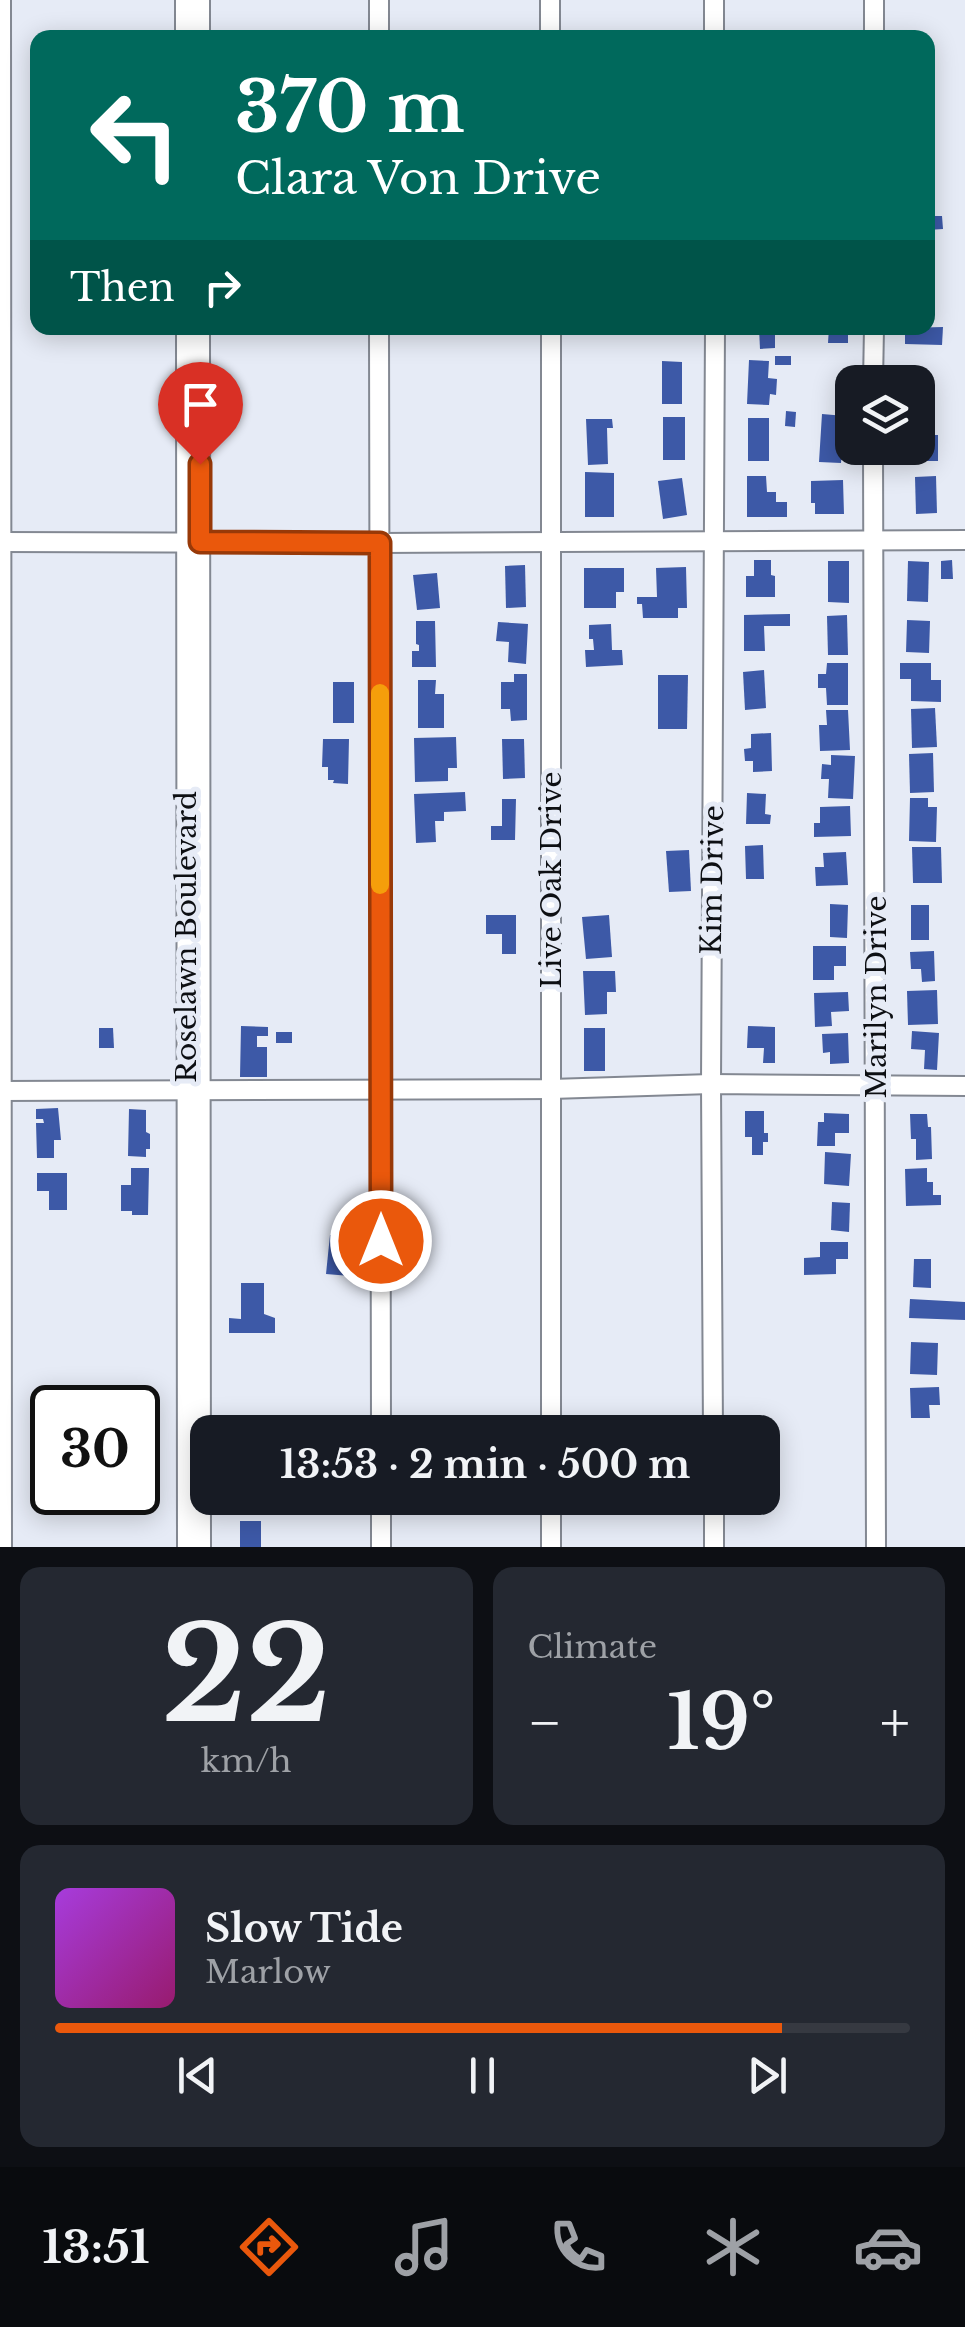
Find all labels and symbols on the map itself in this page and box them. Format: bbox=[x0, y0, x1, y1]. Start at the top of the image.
pin bbox=[158, 362, 243, 465]
street label: Live Oak Drive bbox=[534, 771, 569, 989]
street label: Roselawn Boulevard bbox=[169, 791, 204, 1083]
street label: Kim Drive bbox=[694, 805, 731, 955]
street label: Marilyn Drive bbox=[859, 895, 894, 1099]
position arrow bbox=[329, 1189, 433, 1293]
speed limit sign: 30 bbox=[30, 1385, 160, 1515]

